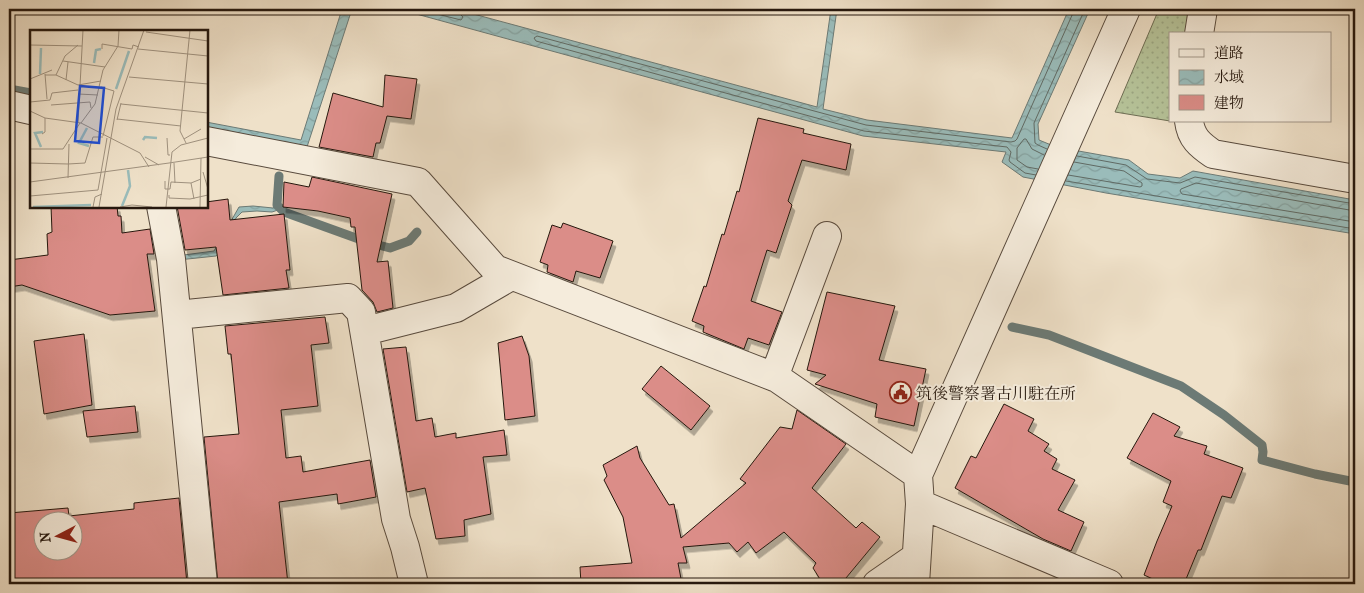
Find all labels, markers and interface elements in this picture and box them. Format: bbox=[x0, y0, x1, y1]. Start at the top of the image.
inset map bbox=[30, 30, 208, 208]
legend bbox=[1169, 32, 1332, 122]
text: 道路 bbox=[1214, 44, 1244, 62]
text: 水域 bbox=[1214, 68, 1244, 86]
text: 建物 bbox=[1214, 94, 1244, 112]
public building icon: 筑後警察署古川駐在所 bbox=[888, 381, 912, 405]
place label: 筑後警察署古川駐在所 bbox=[916, 384, 1076, 403]
north arrow bbox=[32, 510, 82, 560]
text: N bbox=[37, 531, 55, 543]

